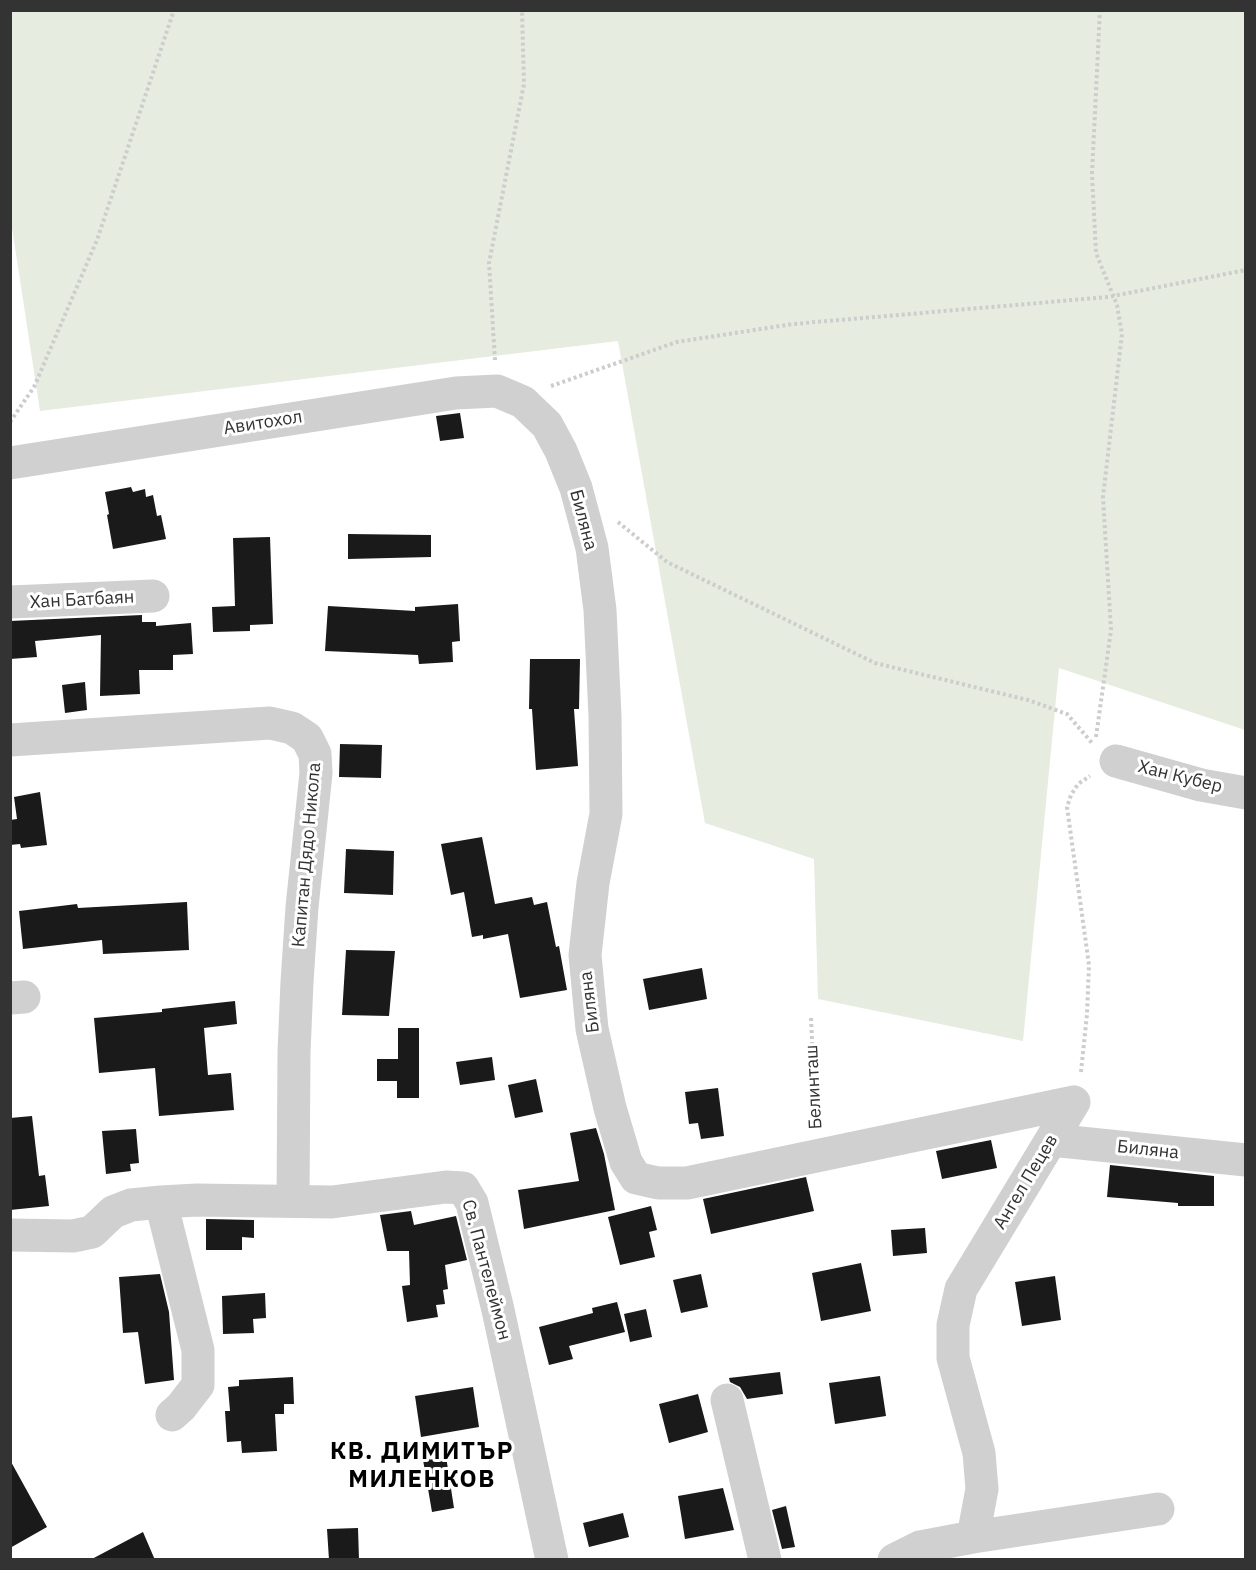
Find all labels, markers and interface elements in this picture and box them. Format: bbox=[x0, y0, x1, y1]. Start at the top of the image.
street label: Авитохол bbox=[222, 406, 304, 440]
street label: Биляна bbox=[565, 487, 601, 553]
street label: Хан Батбаян bbox=[29, 586, 135, 614]
street label: Хан Кубер bbox=[1136, 756, 1224, 798]
street label: Капитан Дядо Никола bbox=[288, 762, 326, 948]
street label: Биляна bbox=[576, 970, 604, 1034]
street label: Белинташ bbox=[801, 1044, 827, 1130]
street label: Ангел Пецев bbox=[989, 1131, 1063, 1233]
street label: Биляна bbox=[1116, 1136, 1180, 1164]
street label: Св. Пантелеймон bbox=[457, 1197, 515, 1343]
district label: КВ. ДИМИТЪР МИЛЕНКОВ bbox=[330, 1438, 514, 1494]

